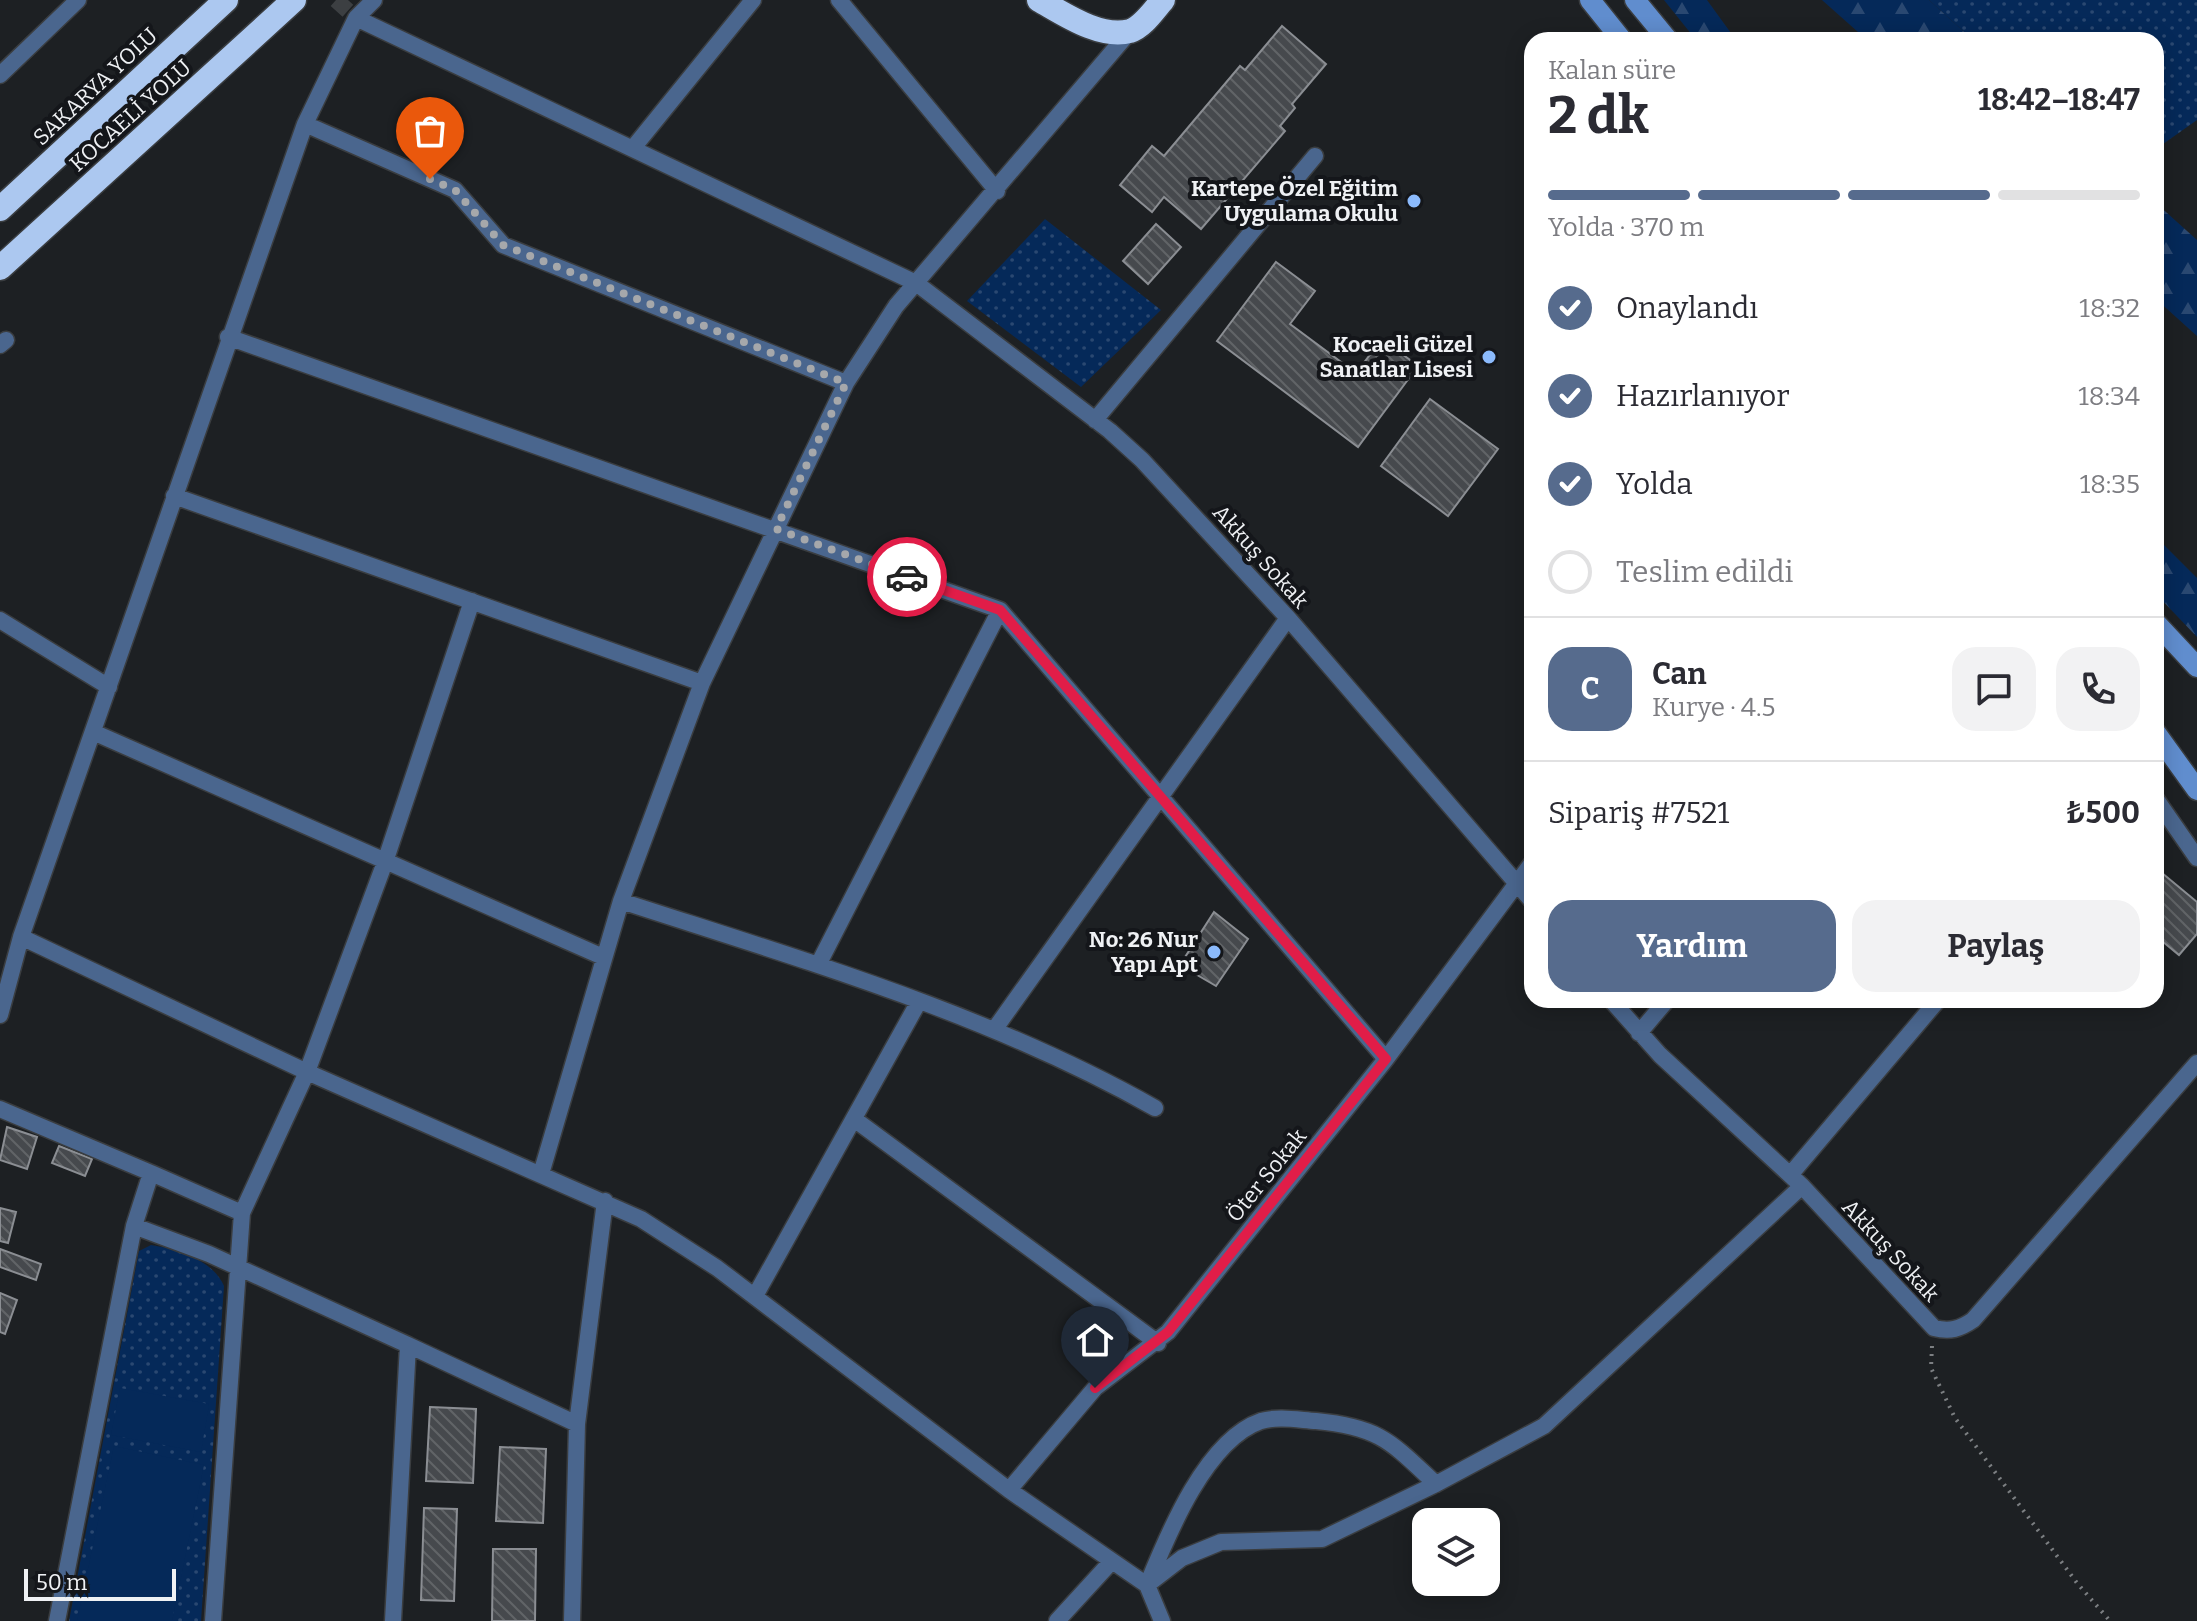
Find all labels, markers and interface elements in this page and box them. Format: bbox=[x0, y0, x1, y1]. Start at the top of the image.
street label: SAKARYA YOLU bbox=[27, 22, 163, 151]
street label: KOCAELİ YOLU bbox=[64, 54, 197, 177]
text: Kalan süre bbox=[1548, 55, 1676, 86]
text: 18:42–18:47 bbox=[1978, 82, 2140, 118]
text: 2 dk bbox=[1548, 84, 1649, 147]
pin bbox=[396, 97, 464, 179]
icon: bag bbox=[408, 109, 452, 153]
place label: Kartepe Özel Eğitim Uygulama Okulu bbox=[1191, 175, 1398, 227]
marker: Kartepe Özel Eğitim Uygulama Okulu bbox=[1405, 192, 1423, 210]
text: Yolda · 370 m bbox=[1548, 212, 1704, 243]
icon: check bbox=[1548, 286, 1592, 330]
text: Onaylandı bbox=[1616, 290, 1758, 326]
text: 18:32 bbox=[2079, 293, 2140, 324]
place label: Kocaeli Güzel Sanatlar Lisesi bbox=[1320, 331, 1473, 383]
marker: Kocaeli Güzel Sanatlar Lisesi bbox=[1480, 348, 1498, 366]
icon: check bbox=[1548, 374, 1592, 418]
text: Hazırlanıyor bbox=[1616, 378, 1790, 414]
text: 18:34 bbox=[2078, 381, 2140, 412]
icon: check bbox=[1548, 462, 1592, 506]
text: Yolda bbox=[1616, 466, 1693, 502]
text: 18:35 bbox=[2080, 469, 2140, 500]
street label: Akkuş Sokak bbox=[1207, 499, 1315, 614]
courier bbox=[867, 537, 947, 617]
text: Teslim edildi bbox=[1616, 554, 1794, 590]
icon: car bbox=[885, 555, 929, 599]
button: chat bbox=[1952, 647, 2036, 731]
button: phone bbox=[2056, 647, 2140, 731]
text: Can bbox=[1652, 656, 1707, 692]
text: C bbox=[1581, 671, 1599, 707]
text: Kurye · 4.5 bbox=[1652, 692, 1775, 723]
text: Sipariş #7521 bbox=[1548, 795, 1729, 831]
text: ₺500 bbox=[2065, 795, 2140, 831]
button: Yardım bbox=[1548, 900, 1836, 992]
button: Paylaş bbox=[1852, 900, 2140, 992]
place label: No: 26 Nur Yapı Apt bbox=[1089, 926, 1199, 978]
marker: No: 26 Nur Yapı Apt bbox=[1205, 943, 1223, 961]
street label: Öter Sokak bbox=[1221, 1123, 1312, 1227]
street label: Akkuş Sokak bbox=[1836, 1193, 1945, 1308]
pin bbox=[1061, 1306, 1129, 1388]
icon: home bbox=[1073, 1318, 1117, 1362]
map controls bbox=[1412, 1508, 1500, 1596]
button: layers bbox=[1412, 1508, 1500, 1596]
scale bar bbox=[24, 1565, 176, 1601]
text: 50 m bbox=[36, 1569, 87, 1596]

